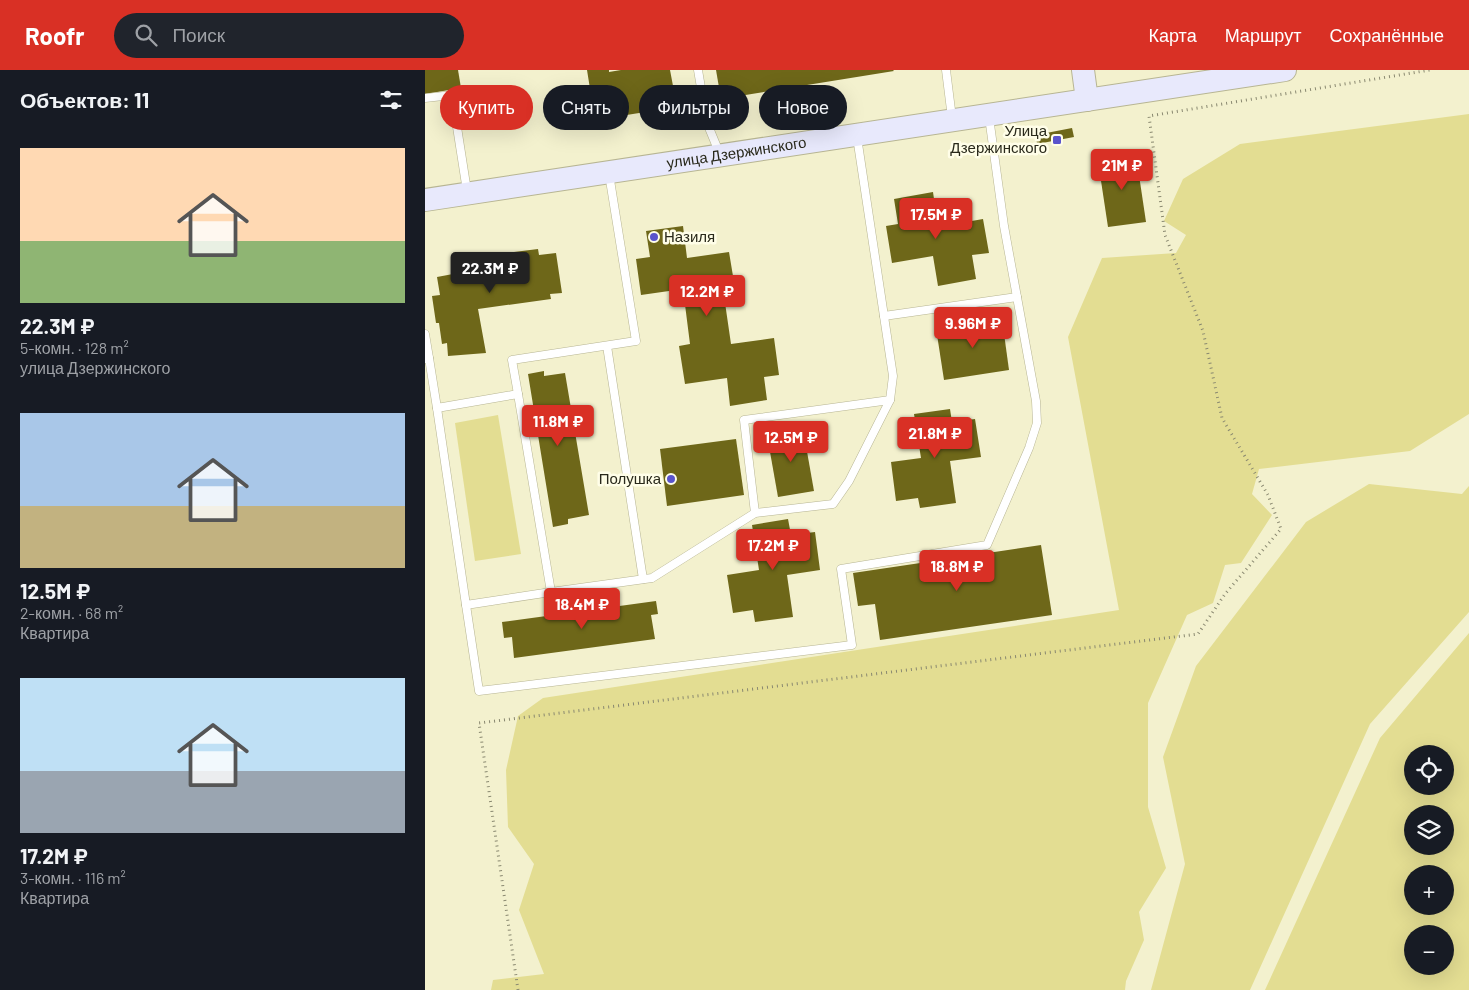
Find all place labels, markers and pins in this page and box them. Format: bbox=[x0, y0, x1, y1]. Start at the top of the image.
place label: Улица Дзержинского bbox=[950, 121, 1048, 156]
marker: Улица Дзержинского bbox=[1051, 134, 1063, 146]
pin: 21M ₽ bbox=[1087, 148, 1157, 191]
pin: 17.5M ₽ bbox=[890, 198, 982, 240]
place label: Назиля bbox=[664, 227, 715, 245]
marker: Назиля bbox=[648, 231, 660, 243]
pin: 22.3M ₽ bbox=[444, 252, 536, 294]
pin: 12.2M ₽ bbox=[661, 274, 753, 317]
pin: 9.96M ₽ bbox=[927, 306, 1019, 349]
pin: 11.8M ₽ bbox=[512, 404, 604, 447]
pin: 21.8M ₽ bbox=[889, 416, 981, 459]
pin: 12.5M ₽ bbox=[745, 420, 837, 463]
place label: Полушка bbox=[599, 469, 662, 487]
marker: Полушка bbox=[665, 473, 677, 485]
pin: 17.2M ₽ bbox=[727, 528, 819, 571]
pin: 18.8M ₽ bbox=[911, 550, 1003, 592]
pin: 18.4M ₽ bbox=[536, 588, 628, 630]

